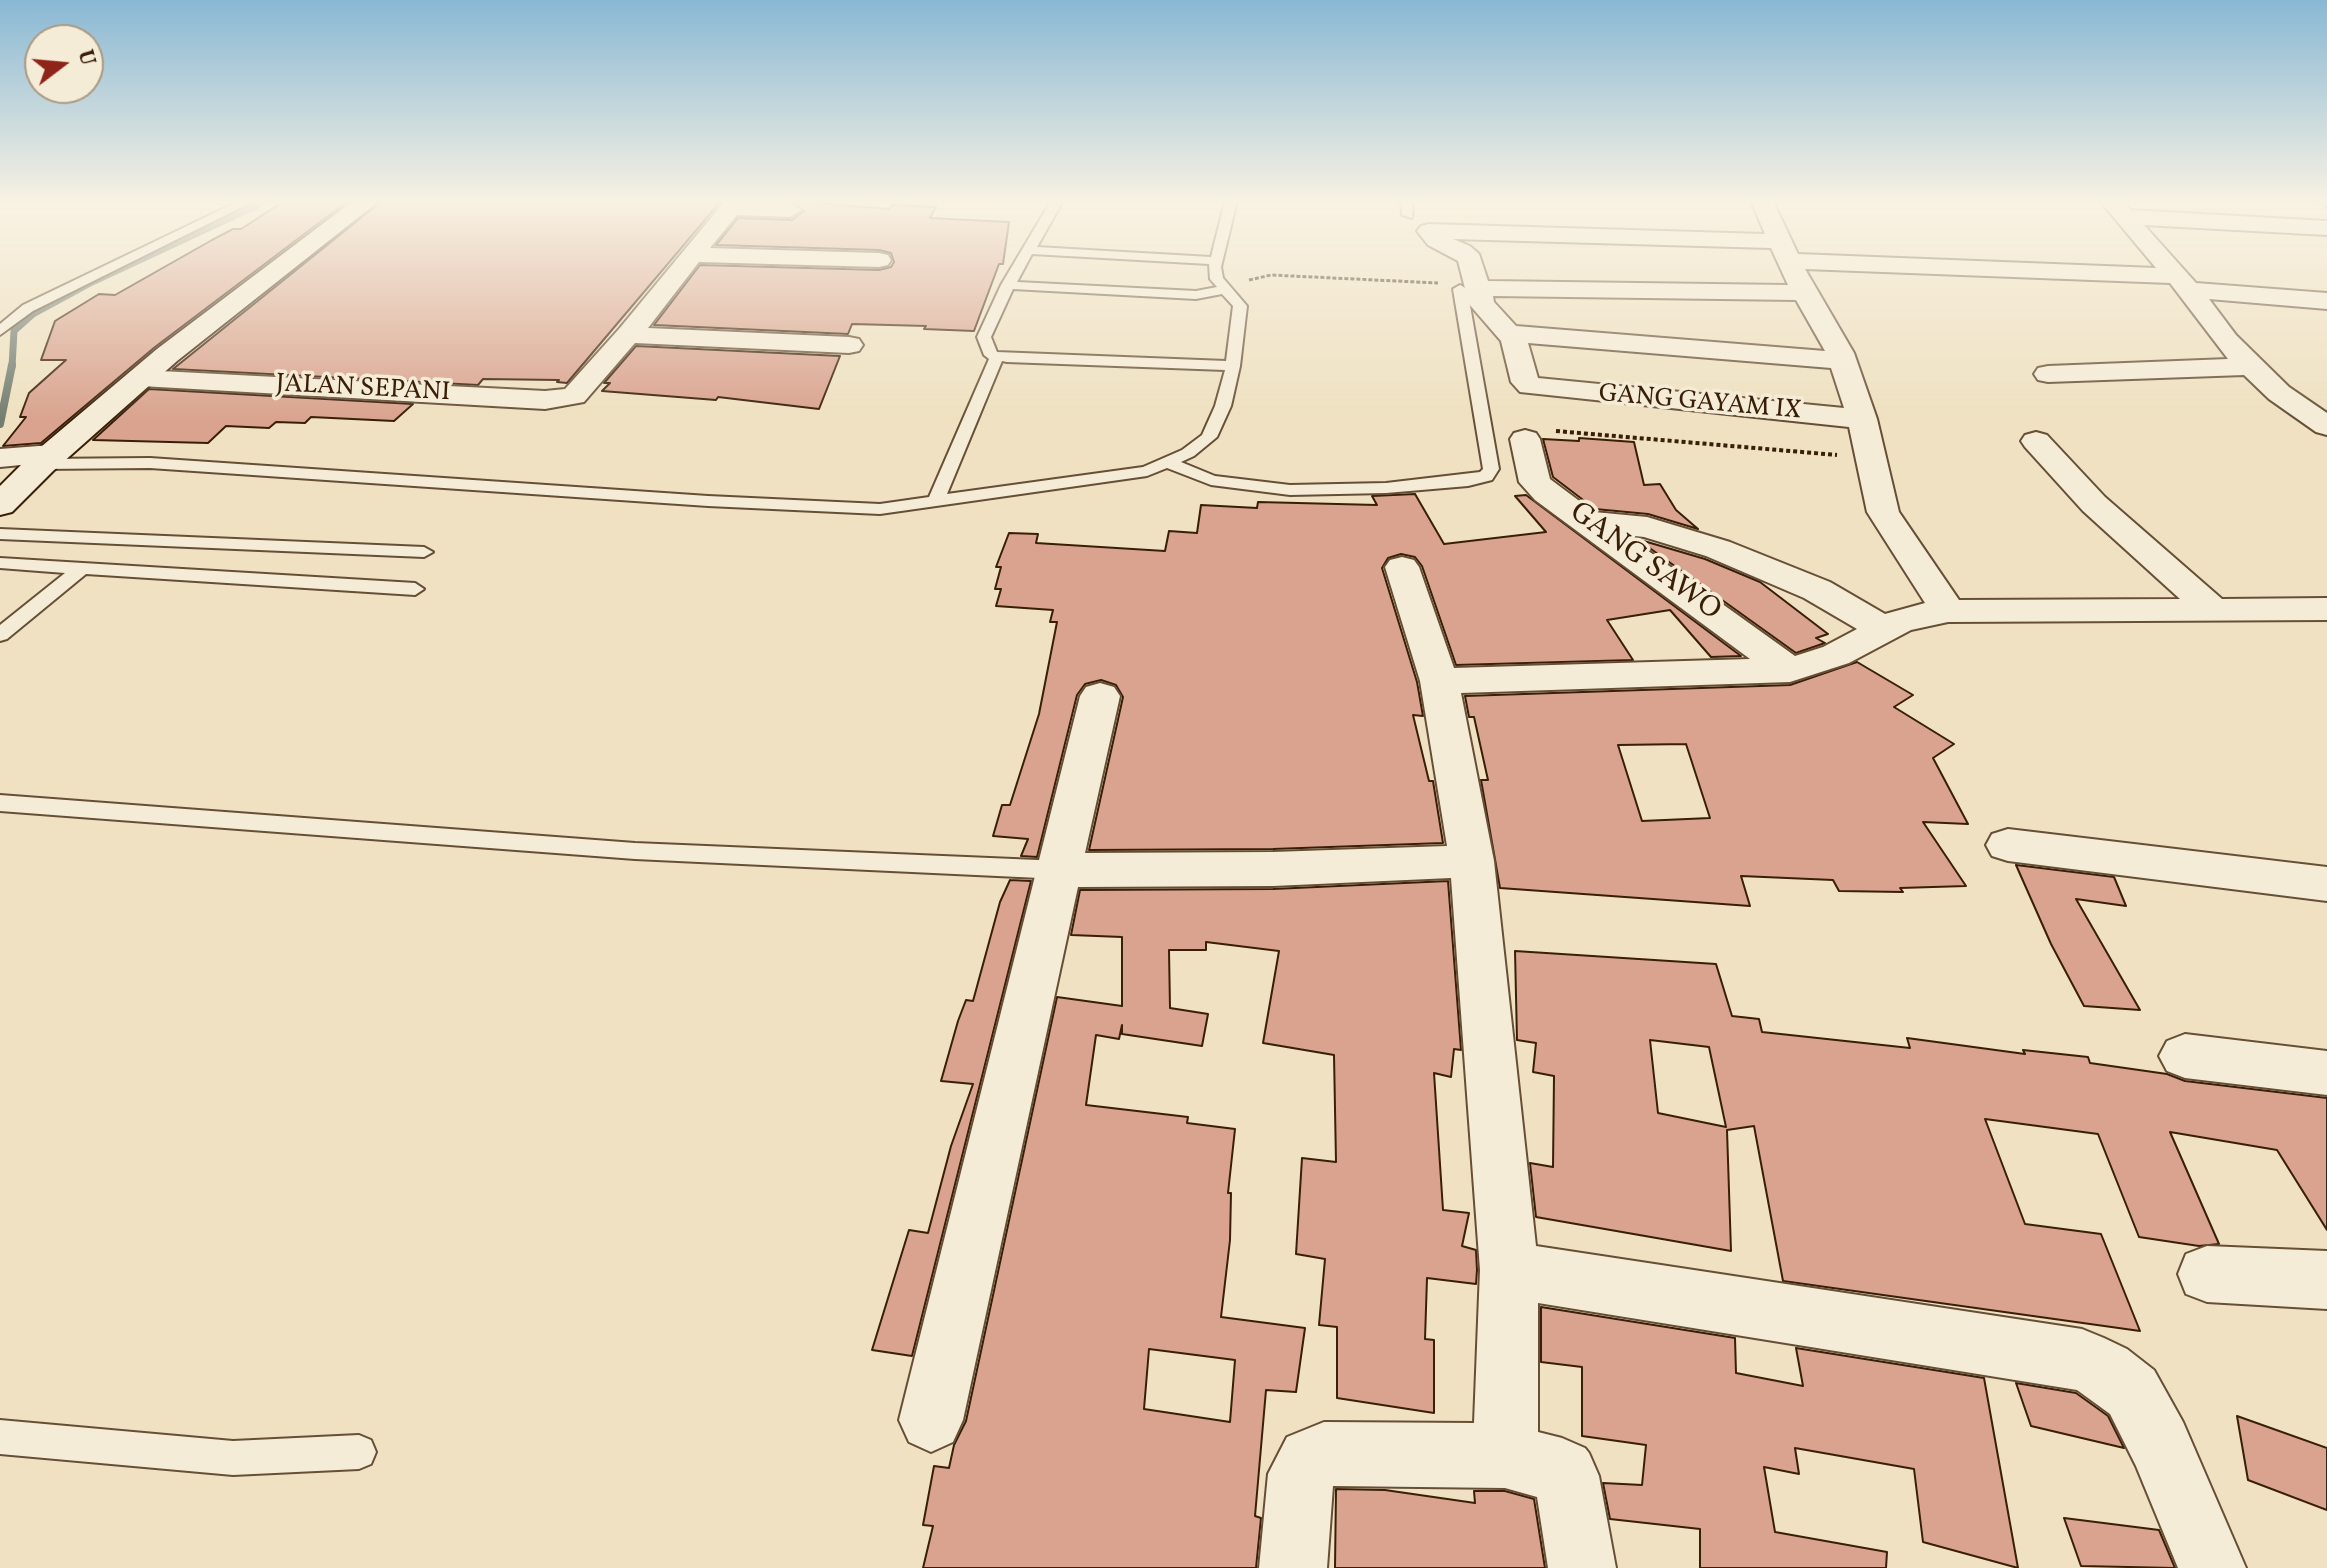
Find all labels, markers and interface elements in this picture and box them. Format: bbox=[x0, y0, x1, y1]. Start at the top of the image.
north arrow bbox=[24, 24, 104, 104]
text: U bbox=[69, 46, 103, 69]
street label: JALAN SEPANI bbox=[275, 370, 451, 410]
street label: GANG GAYAM IX bbox=[1597, 380, 1803, 428]
street label: GANG SAWO bbox=[1561, 496, 1727, 630]

